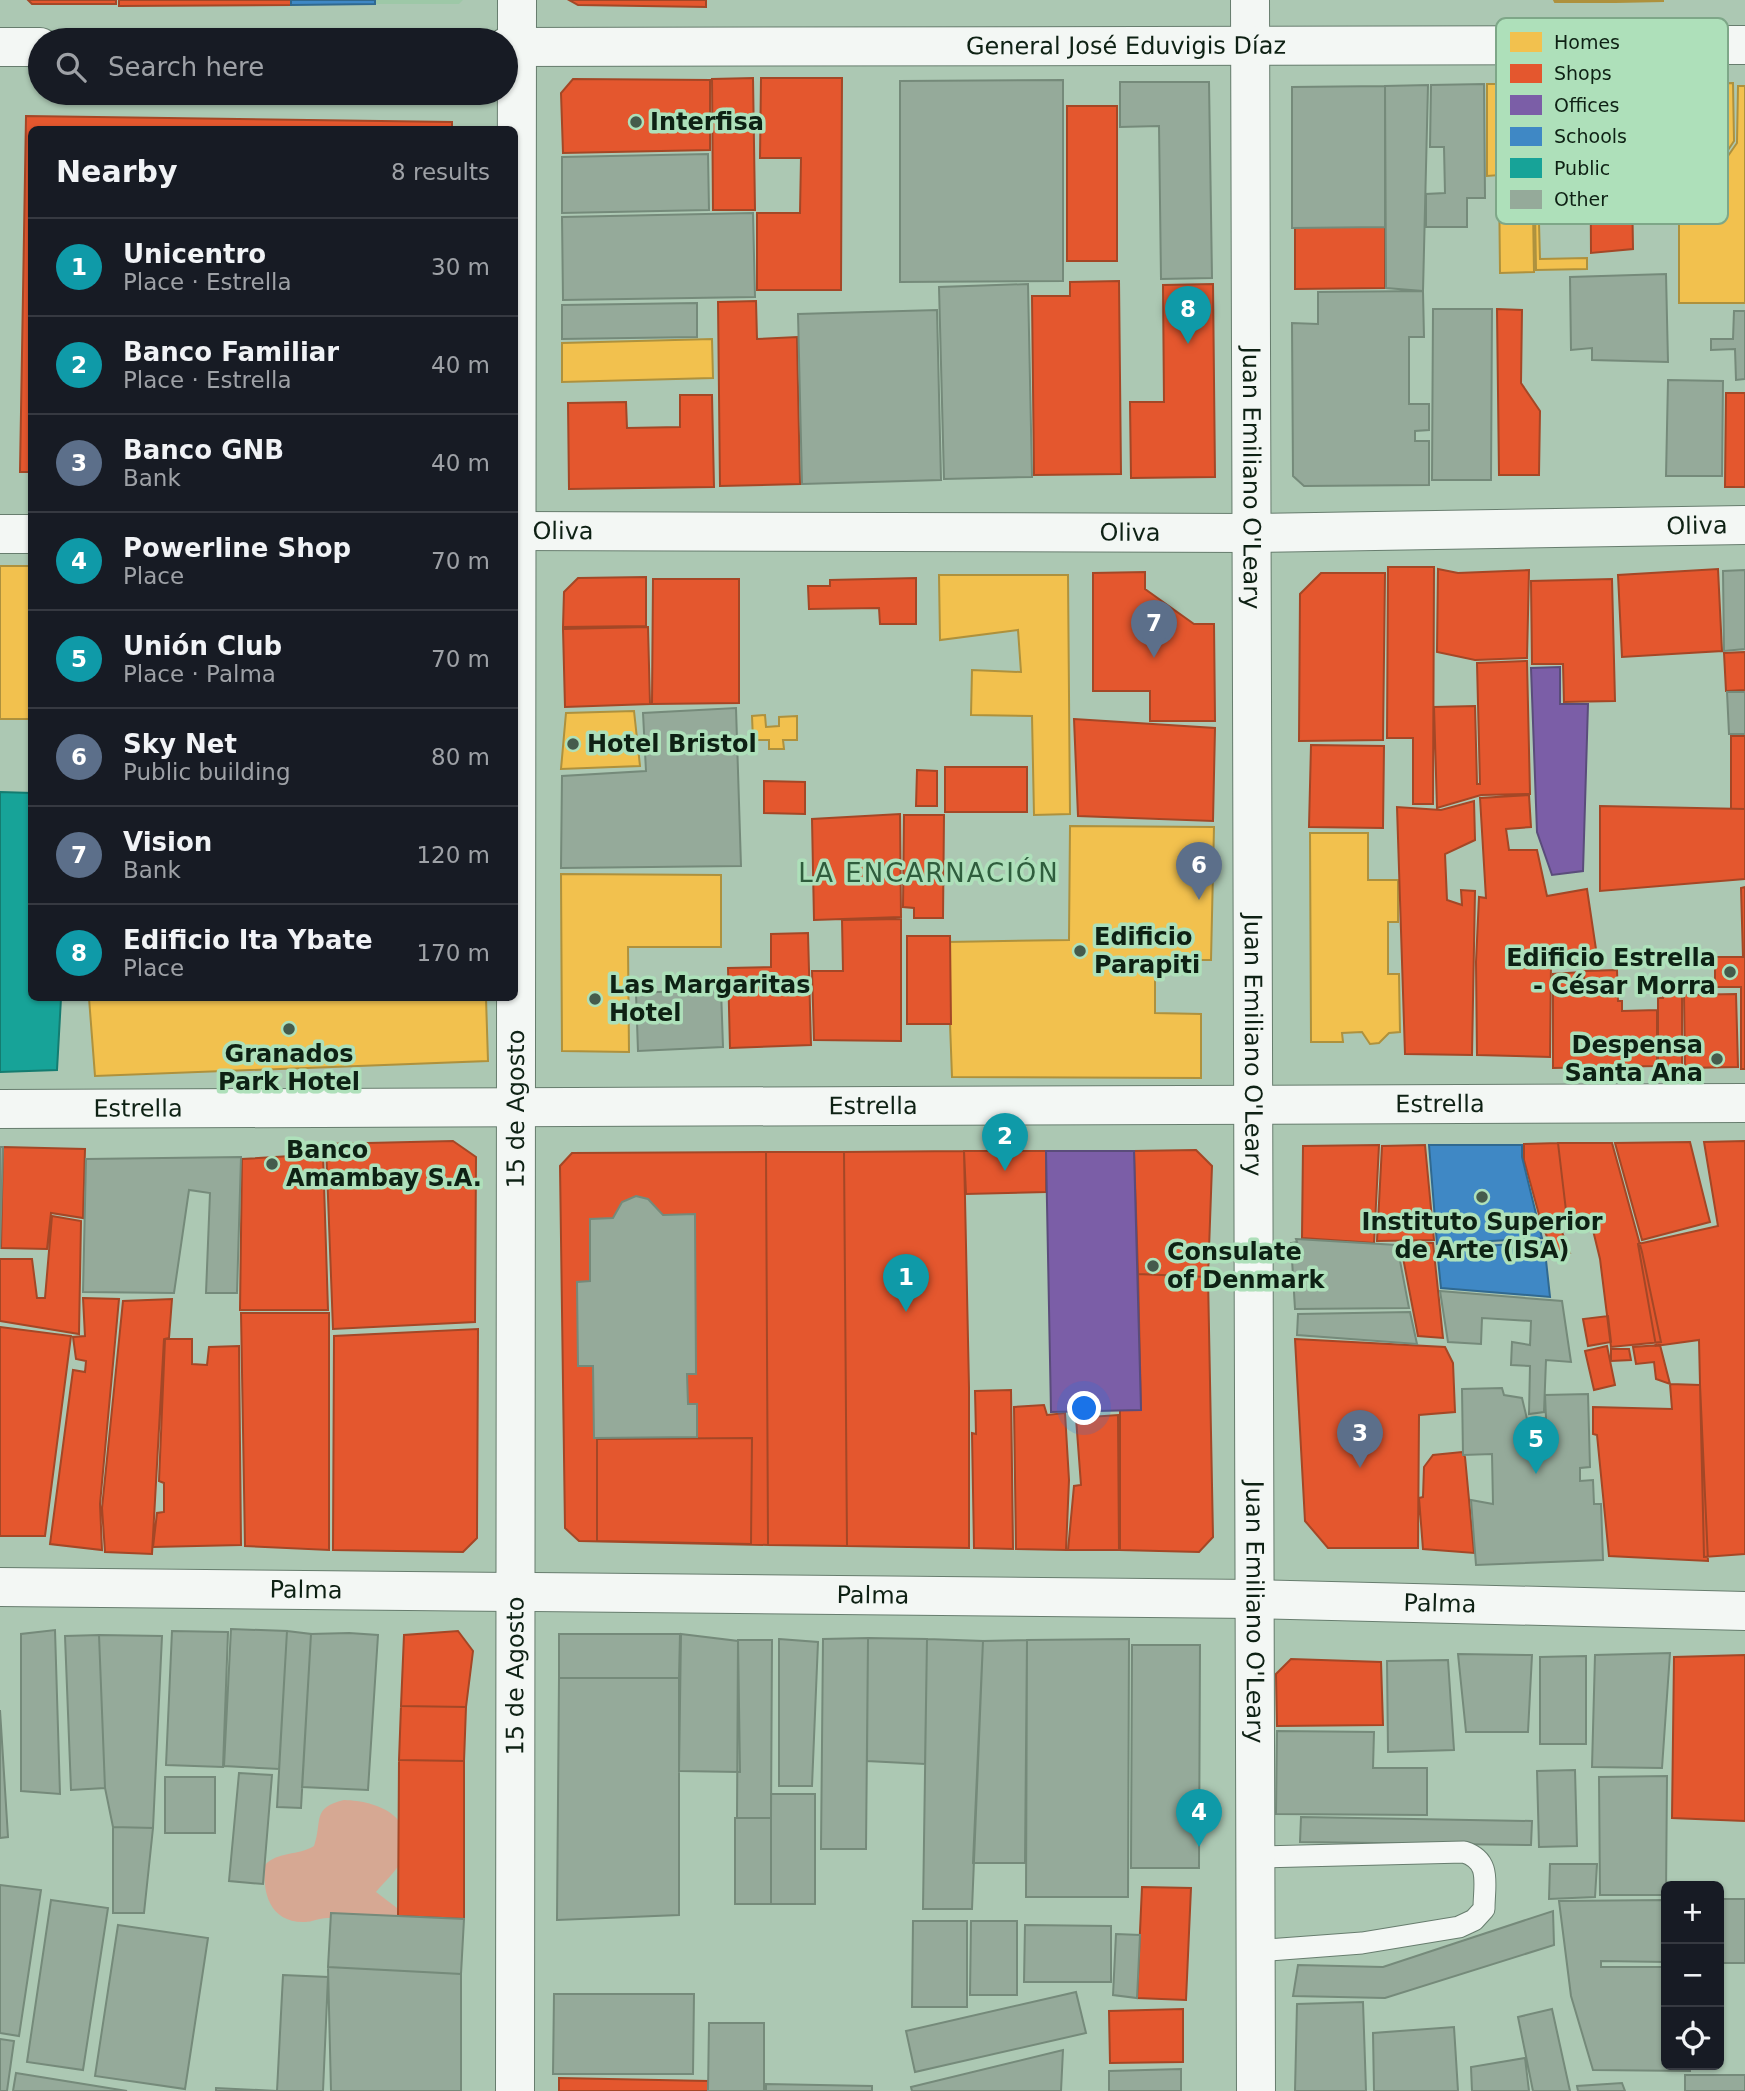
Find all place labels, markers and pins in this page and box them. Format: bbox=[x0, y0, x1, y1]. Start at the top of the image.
place label: Interfisa bbox=[650, 108, 764, 136]
marker: Interfisa bbox=[628, 114, 644, 130]
pin: 8 bbox=[1165, 286, 1211, 344]
pin: 7 bbox=[1131, 600, 1177, 658]
place label: Hotel Bristol bbox=[587, 730, 757, 758]
marker: Hotel Bristol bbox=[565, 736, 581, 752]
pin: 6 bbox=[1176, 842, 1222, 900]
place label: Edificio Parapiti bbox=[1094, 923, 1200, 979]
marker: Edificio Parapiti bbox=[1072, 943, 1088, 959]
place label: Edificio Estrella - César Morra bbox=[1506, 944, 1716, 1000]
marker: Edificio Estrella - César Morra bbox=[1722, 964, 1738, 980]
place label: Las Margaritas Hotel bbox=[609, 971, 810, 1027]
marker: Las Margaritas Hotel bbox=[587, 991, 603, 1007]
marker: Granados Park Hotel bbox=[281, 1021, 297, 1037]
place label: Despensa Santa Ana bbox=[1565, 1031, 1703, 1087]
place label: Granados Park Hotel bbox=[218, 1040, 360, 1096]
marker: Despensa Santa Ana bbox=[1709, 1051, 1725, 1067]
pin: 2 bbox=[982, 1113, 1028, 1171]
place label: Banco Amambay S.A. bbox=[286, 1136, 482, 1192]
marker: Banco Amambay S.A. bbox=[264, 1156, 280, 1172]
marker: Instituto Superior de Arte (ISA) bbox=[1474, 1189, 1490, 1205]
place label: Instituto Superior de Arte (ISA) bbox=[1361, 1208, 1603, 1264]
place label: Consulate of Denmark bbox=[1167, 1238, 1326, 1294]
pin: 1 bbox=[883, 1254, 929, 1312]
marker: Consulate of Denmark bbox=[1145, 1258, 1161, 1274]
pin: 3 bbox=[1337, 1410, 1383, 1468]
pin: 5 bbox=[1513, 1416, 1559, 1474]
pin: 4 bbox=[1176, 1789, 1222, 1847]

